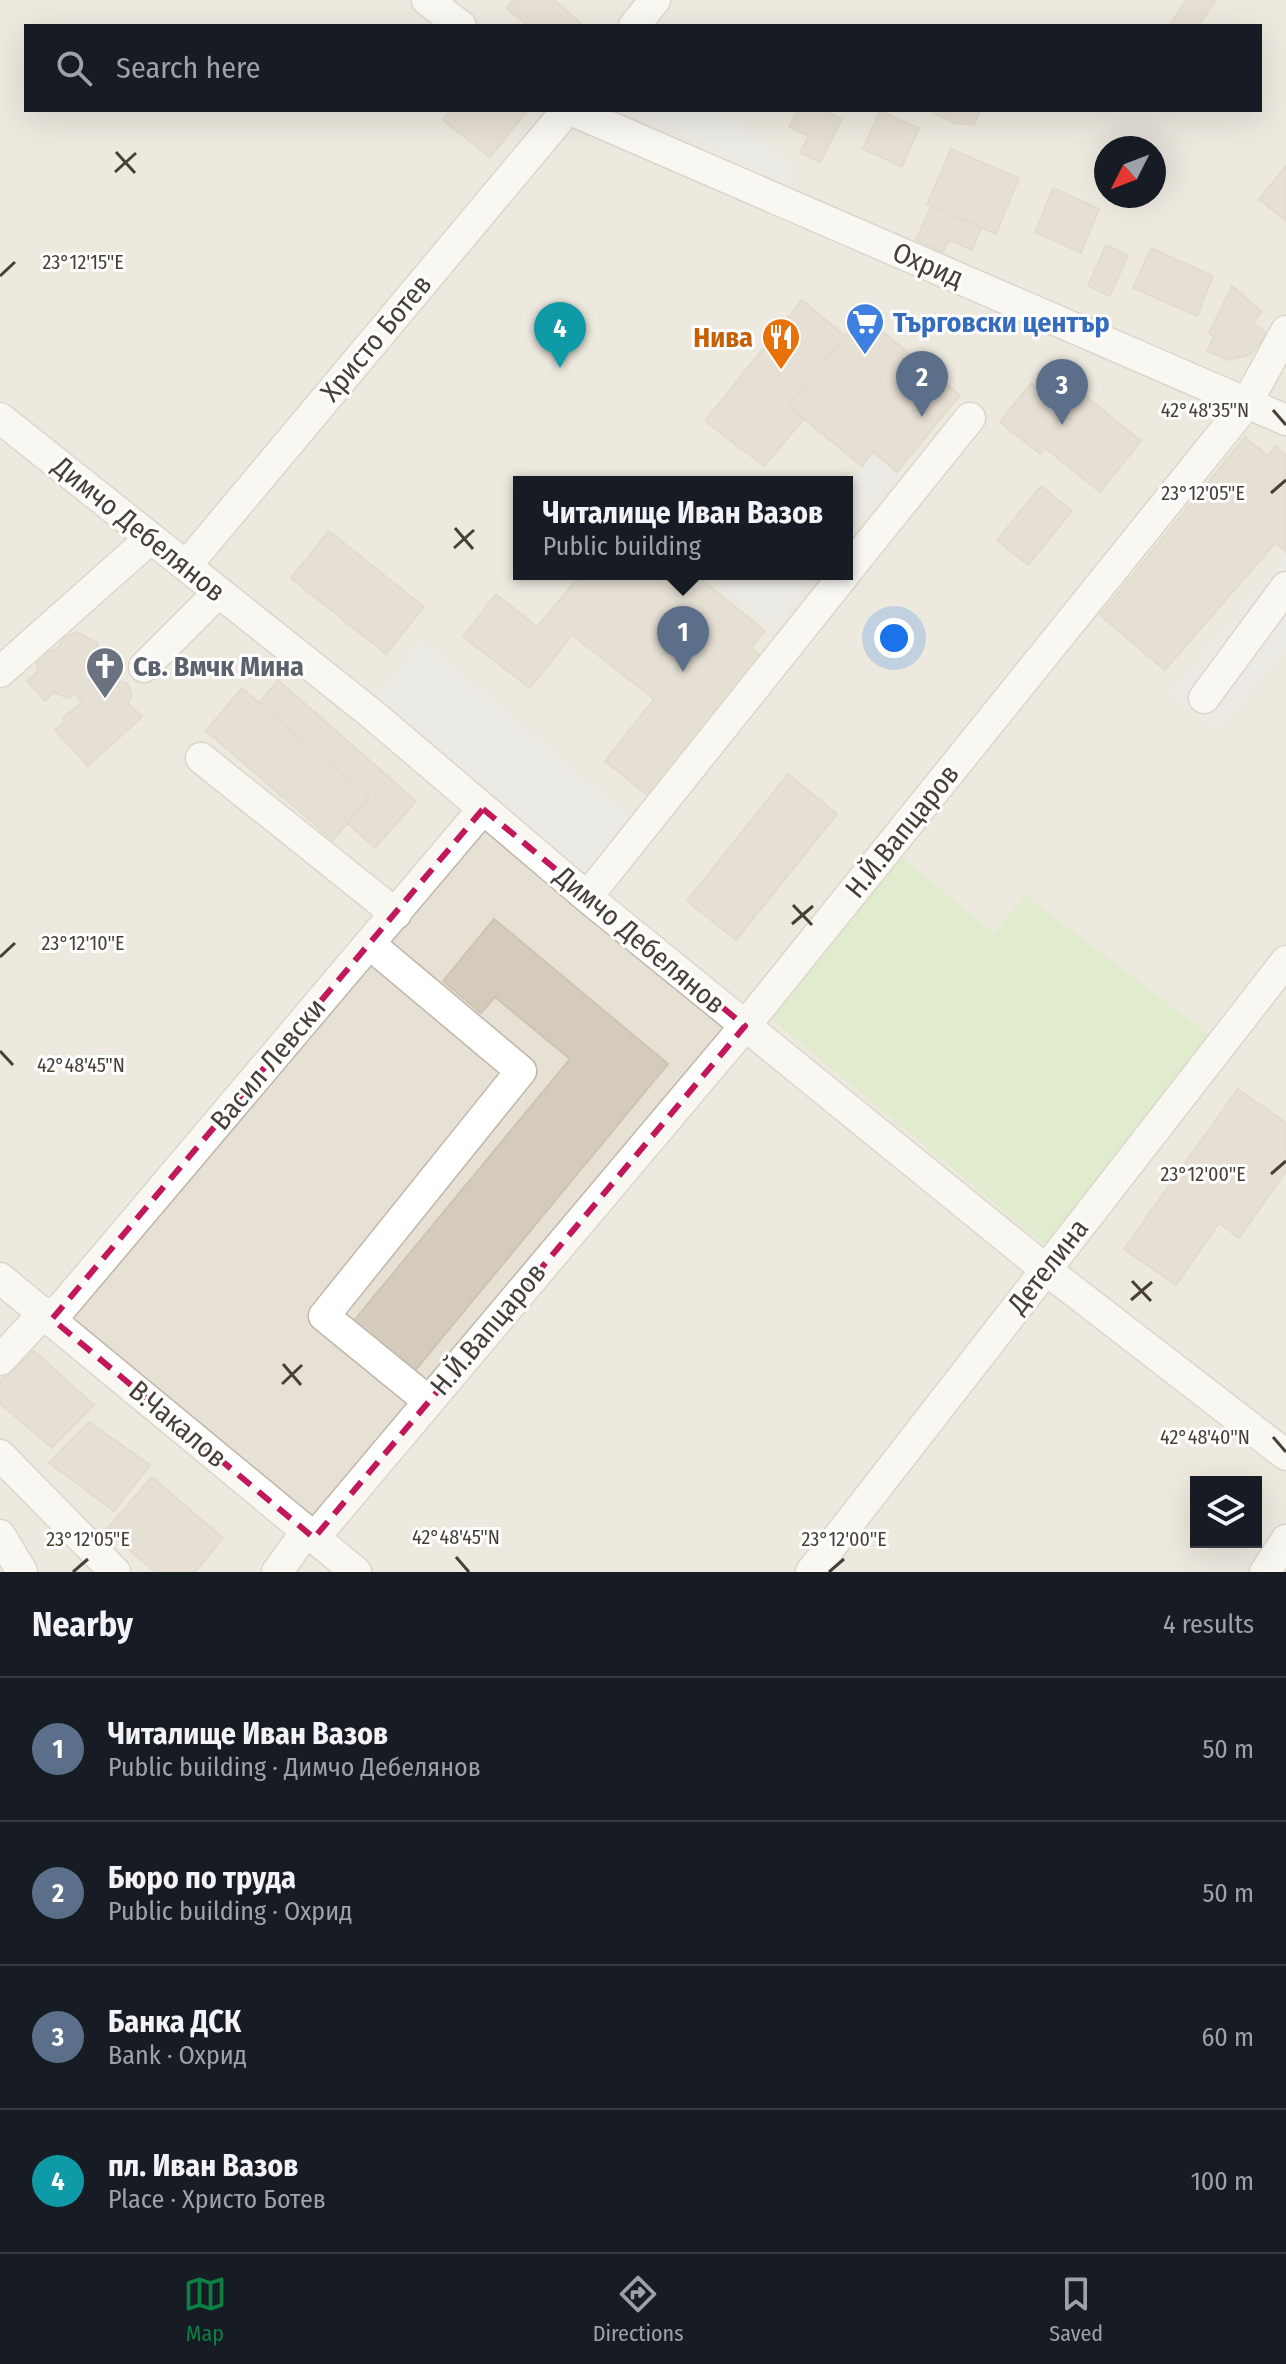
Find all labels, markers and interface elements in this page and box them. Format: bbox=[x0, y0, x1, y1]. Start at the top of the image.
search box bbox=[24, 24, 1262, 112]
icon: search bbox=[52, 46, 96, 90]
text: Search here bbox=[116, 50, 261, 86]
north arrow bbox=[1094, 136, 1166, 208]
street label: Охрид bbox=[888, 235, 968, 295]
text: 23°12'15"E bbox=[42, 250, 124, 274]
street label: Христо Ботев bbox=[314, 268, 438, 408]
supermarket icon: Търговски център bbox=[844, 301, 886, 356]
pin: 4 bbox=[534, 302, 586, 368]
place label: Търговски център bbox=[893, 306, 1110, 339]
restaurant icon: Нива bbox=[760, 316, 802, 371]
place label: Нива bbox=[693, 321, 753, 354]
pin: 2 bbox=[896, 351, 948, 417]
pin: 3 bbox=[1036, 359, 1088, 425]
text: 42°48'35"N bbox=[1161, 398, 1249, 422]
street label: Димчо Дебелянов bbox=[45, 449, 232, 609]
popup bbox=[513, 476, 853, 580]
text: 23°12'05"E bbox=[1161, 481, 1245, 505]
text: Читалище Иван Вазов bbox=[543, 495, 823, 531]
text: Public building bbox=[543, 531, 701, 562]
pin: 1 bbox=[657, 606, 709, 672]
your location bbox=[874, 618, 914, 658]
church icon: Св. Вмчк Мина bbox=[84, 645, 126, 700]
place label: Св. Вмчк Мина bbox=[133, 650, 304, 683]
street label: Н.Й.Вапцаров bbox=[838, 758, 966, 904]
street label: Димчо Дебелянов bbox=[547, 859, 732, 1021]
text: 23°12'10"E bbox=[42, 931, 124, 955]
street label: Васил Левски bbox=[203, 992, 333, 1136]
text: 42°48'45"N bbox=[37, 1053, 125, 1077]
text: 23°12'00"E bbox=[1160, 1162, 1246, 1186]
street label: Детелина bbox=[1000, 1212, 1095, 1321]
street label: Н.Й.Вапцаров bbox=[423, 1256, 553, 1402]
street label: В.Чакалов bbox=[123, 1374, 233, 1474]
text: 42°48'40"N bbox=[1160, 1425, 1250, 1449]
map controls bbox=[1190, 1476, 1262, 1548]
button: layers bbox=[1190, 1476, 1262, 1548]
text: 42°48'45"N bbox=[412, 1525, 500, 1549]
text: 23°12'05"E bbox=[46, 1527, 130, 1551]
text: 23°12'00"E bbox=[801, 1527, 887, 1551]
text: Nearby bbox=[32, 1604, 133, 1645]
text: 4 results bbox=[1163, 1609, 1254, 1640]
text: Читалище Иван Вазов bbox=[108, 1716, 388, 1752]
text: 1 bbox=[53, 1734, 64, 1765]
text: 50 m bbox=[1202, 1734, 1254, 1765]
text: Public building · Димчо Дебелянов bbox=[108, 1752, 481, 1783]
text: Бюро по труда bbox=[108, 1860, 296, 1896]
text: 2 bbox=[52, 1878, 64, 1909]
text: 50 m bbox=[1202, 1878, 1254, 1909]
text: Public building · Охрид bbox=[108, 1896, 352, 1927]
text: Банка ДСК bbox=[108, 2004, 241, 2040]
text: 3 bbox=[52, 2022, 64, 2053]
text: 60 m bbox=[1201, 2022, 1254, 2053]
text: Bank · Охрид bbox=[108, 2040, 247, 2071]
text: пл. Иван Вазов bbox=[108, 2148, 299, 2184]
text: 4 bbox=[51, 2166, 65, 2197]
text: 100 m bbox=[1191, 2166, 1254, 2197]
text: Place · Христо Ботев bbox=[108, 2184, 326, 2215]
tab: Map bbox=[183, 2272, 227, 2347]
tab: Directions bbox=[593, 2272, 684, 2347]
tab: Saved bbox=[1049, 2272, 1103, 2347]

